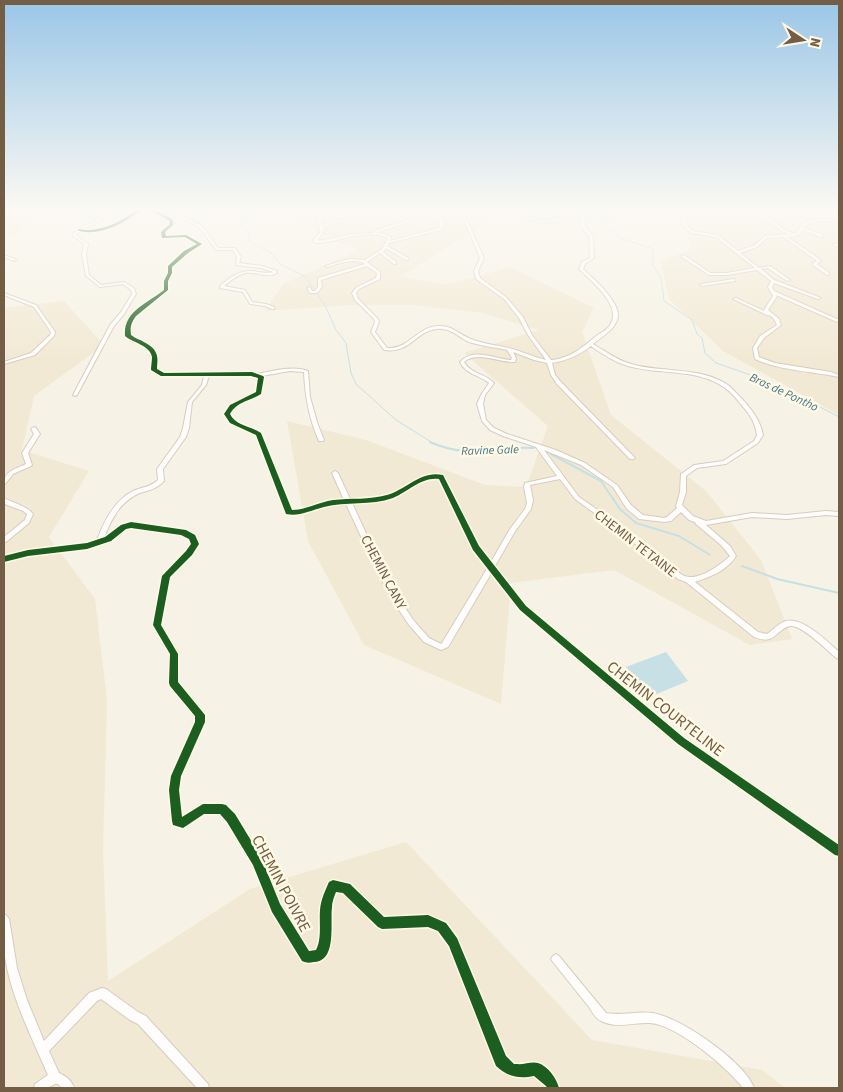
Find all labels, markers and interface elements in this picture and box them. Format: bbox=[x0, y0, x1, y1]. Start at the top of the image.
north arrow bbox=[778, 15, 828, 65]
text: N bbox=[804, 36, 825, 49]
water label: Bras de Pontho bbox=[747, 369, 821, 416]
water label: Ravine Gale bbox=[461, 441, 519, 460]
street label: CHEMIN TETAINE bbox=[590, 505, 681, 582]
street label: CHEMIN CANY bbox=[355, 532, 411, 613]
street label: CHEMIN COURTELINE bbox=[602, 656, 729, 762]
street label: CHEMIN POIVRE bbox=[246, 831, 316, 936]

